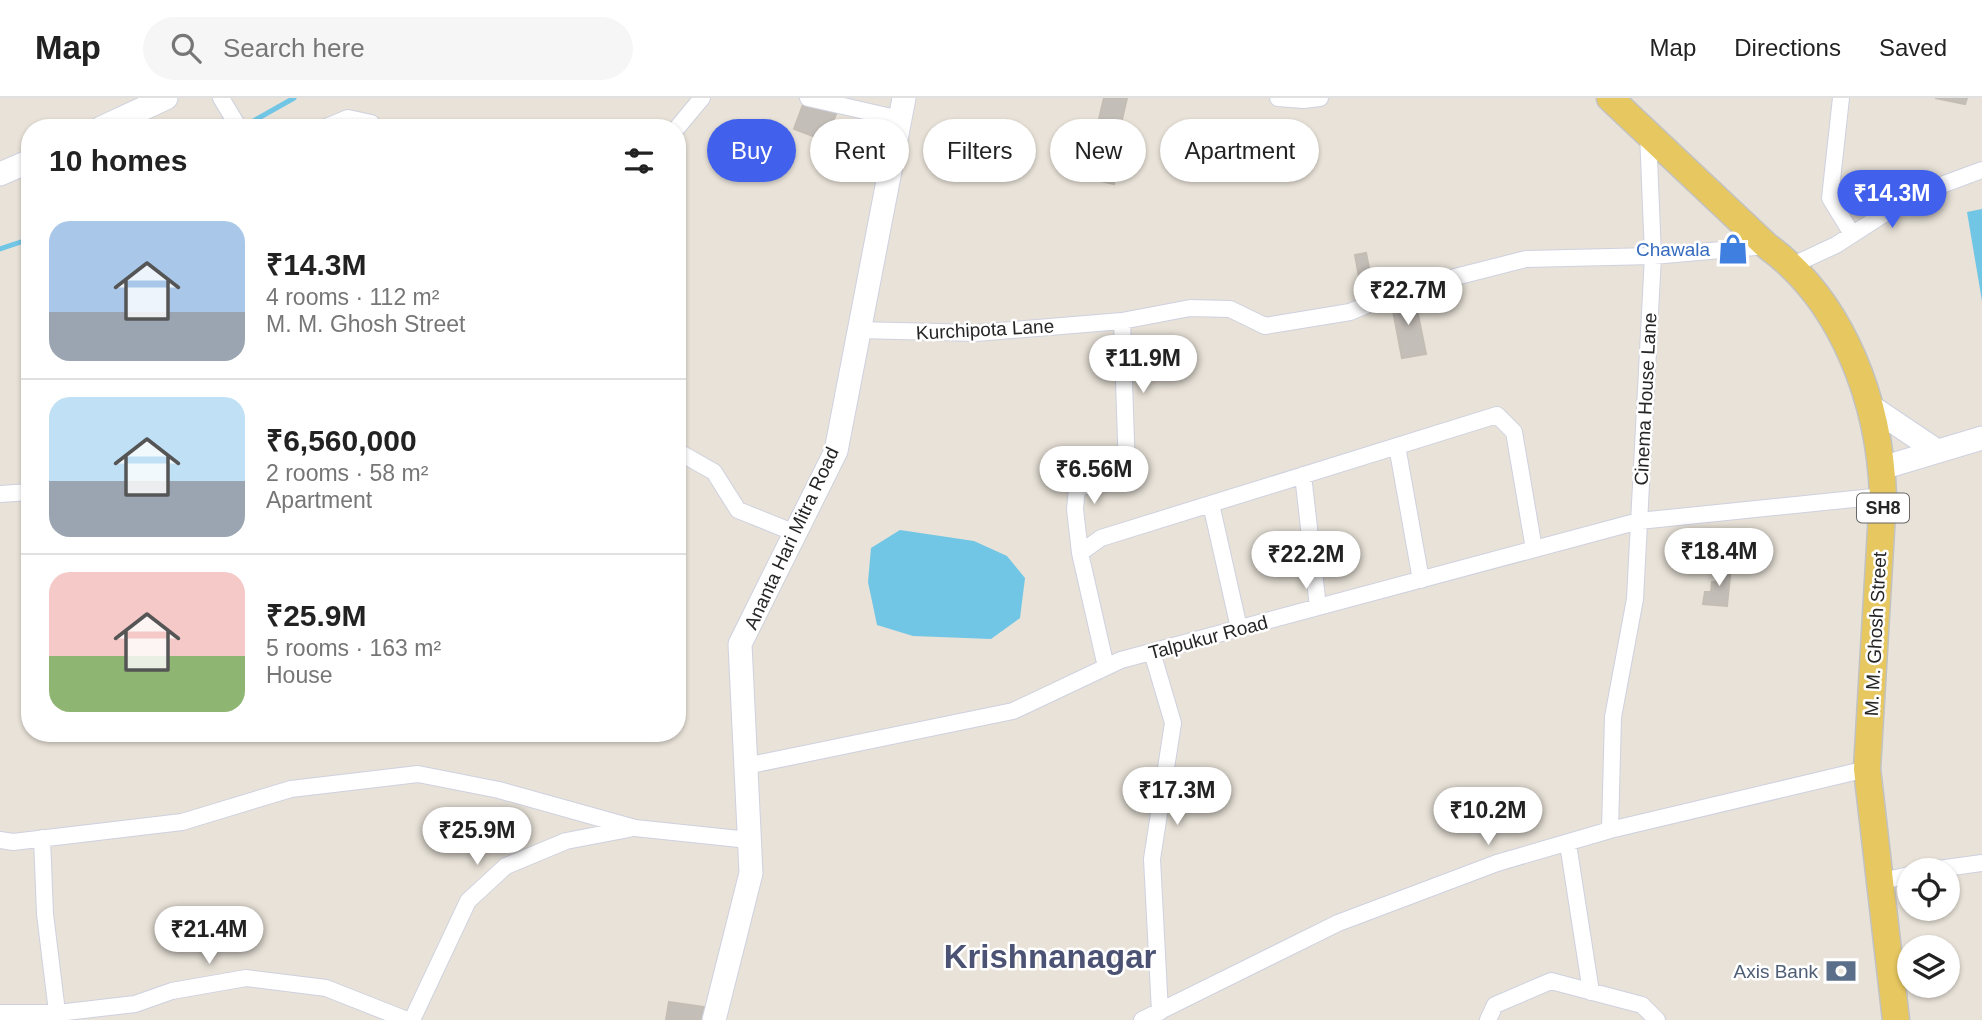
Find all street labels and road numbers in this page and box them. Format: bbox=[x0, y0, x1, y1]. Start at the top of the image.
street label: Cinema House Lane bbox=[1630, 312, 1661, 486]
street label: Kurchipota Lane bbox=[915, 315, 1055, 344]
street label: Ananta Hari Mitra Road bbox=[740, 444, 843, 633]
road number: SH8 bbox=[1857, 494, 1909, 522]
street label: M. M. Ghosh Street bbox=[1861, 551, 1890, 717]
street label: Talpukur Road bbox=[1146, 611, 1270, 663]

